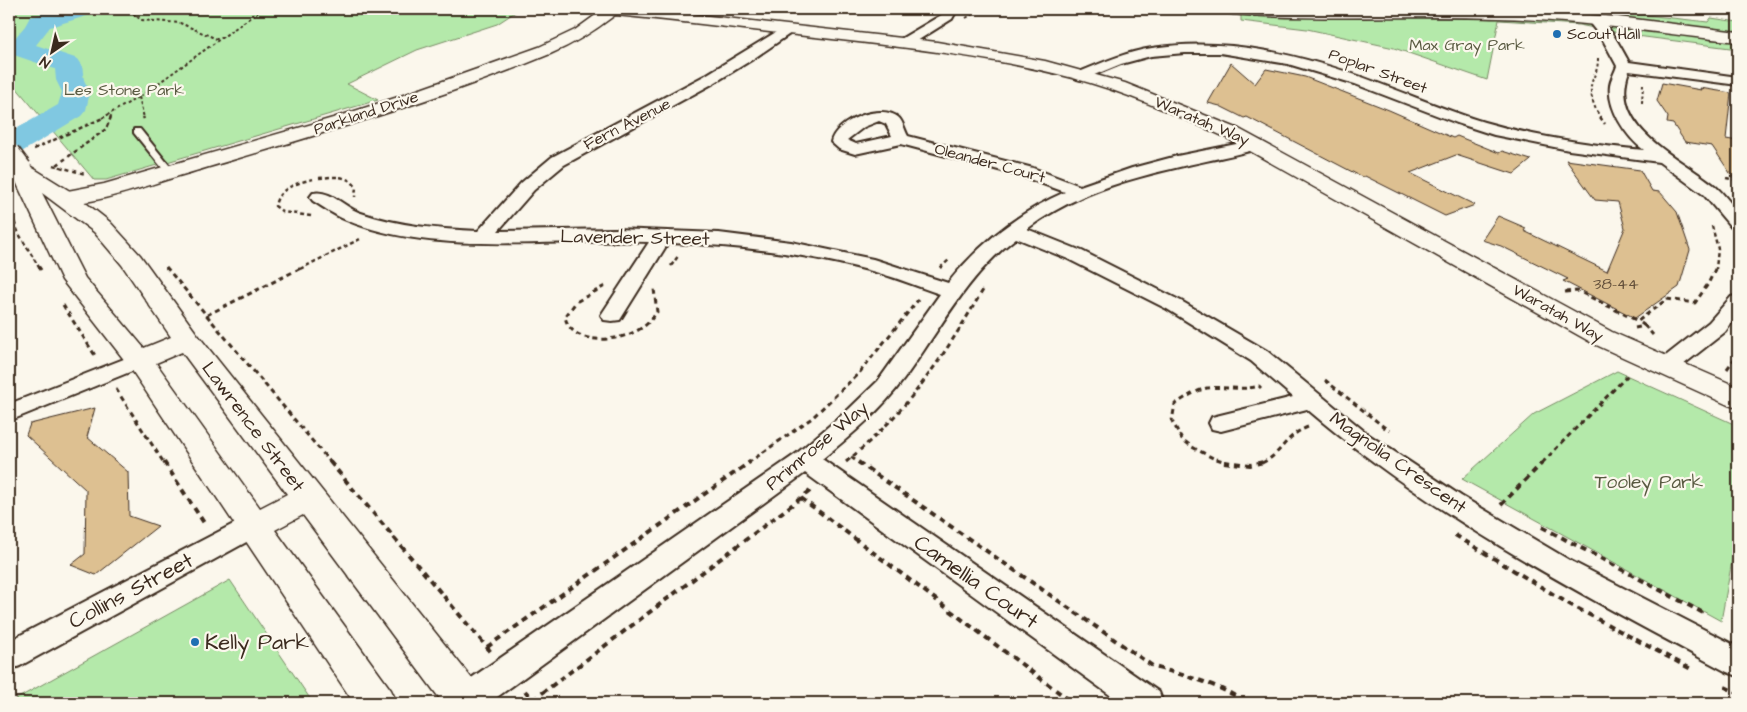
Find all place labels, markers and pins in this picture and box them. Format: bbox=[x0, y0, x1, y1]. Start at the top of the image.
place label: Scout Hall bbox=[1567, 23, 1640, 45]
marker: Scout Hall bbox=[1551, 28, 1563, 40]
place label: Kelly Park bbox=[205, 627, 309, 659]
marker: Kelly Park bbox=[189, 636, 201, 648]

